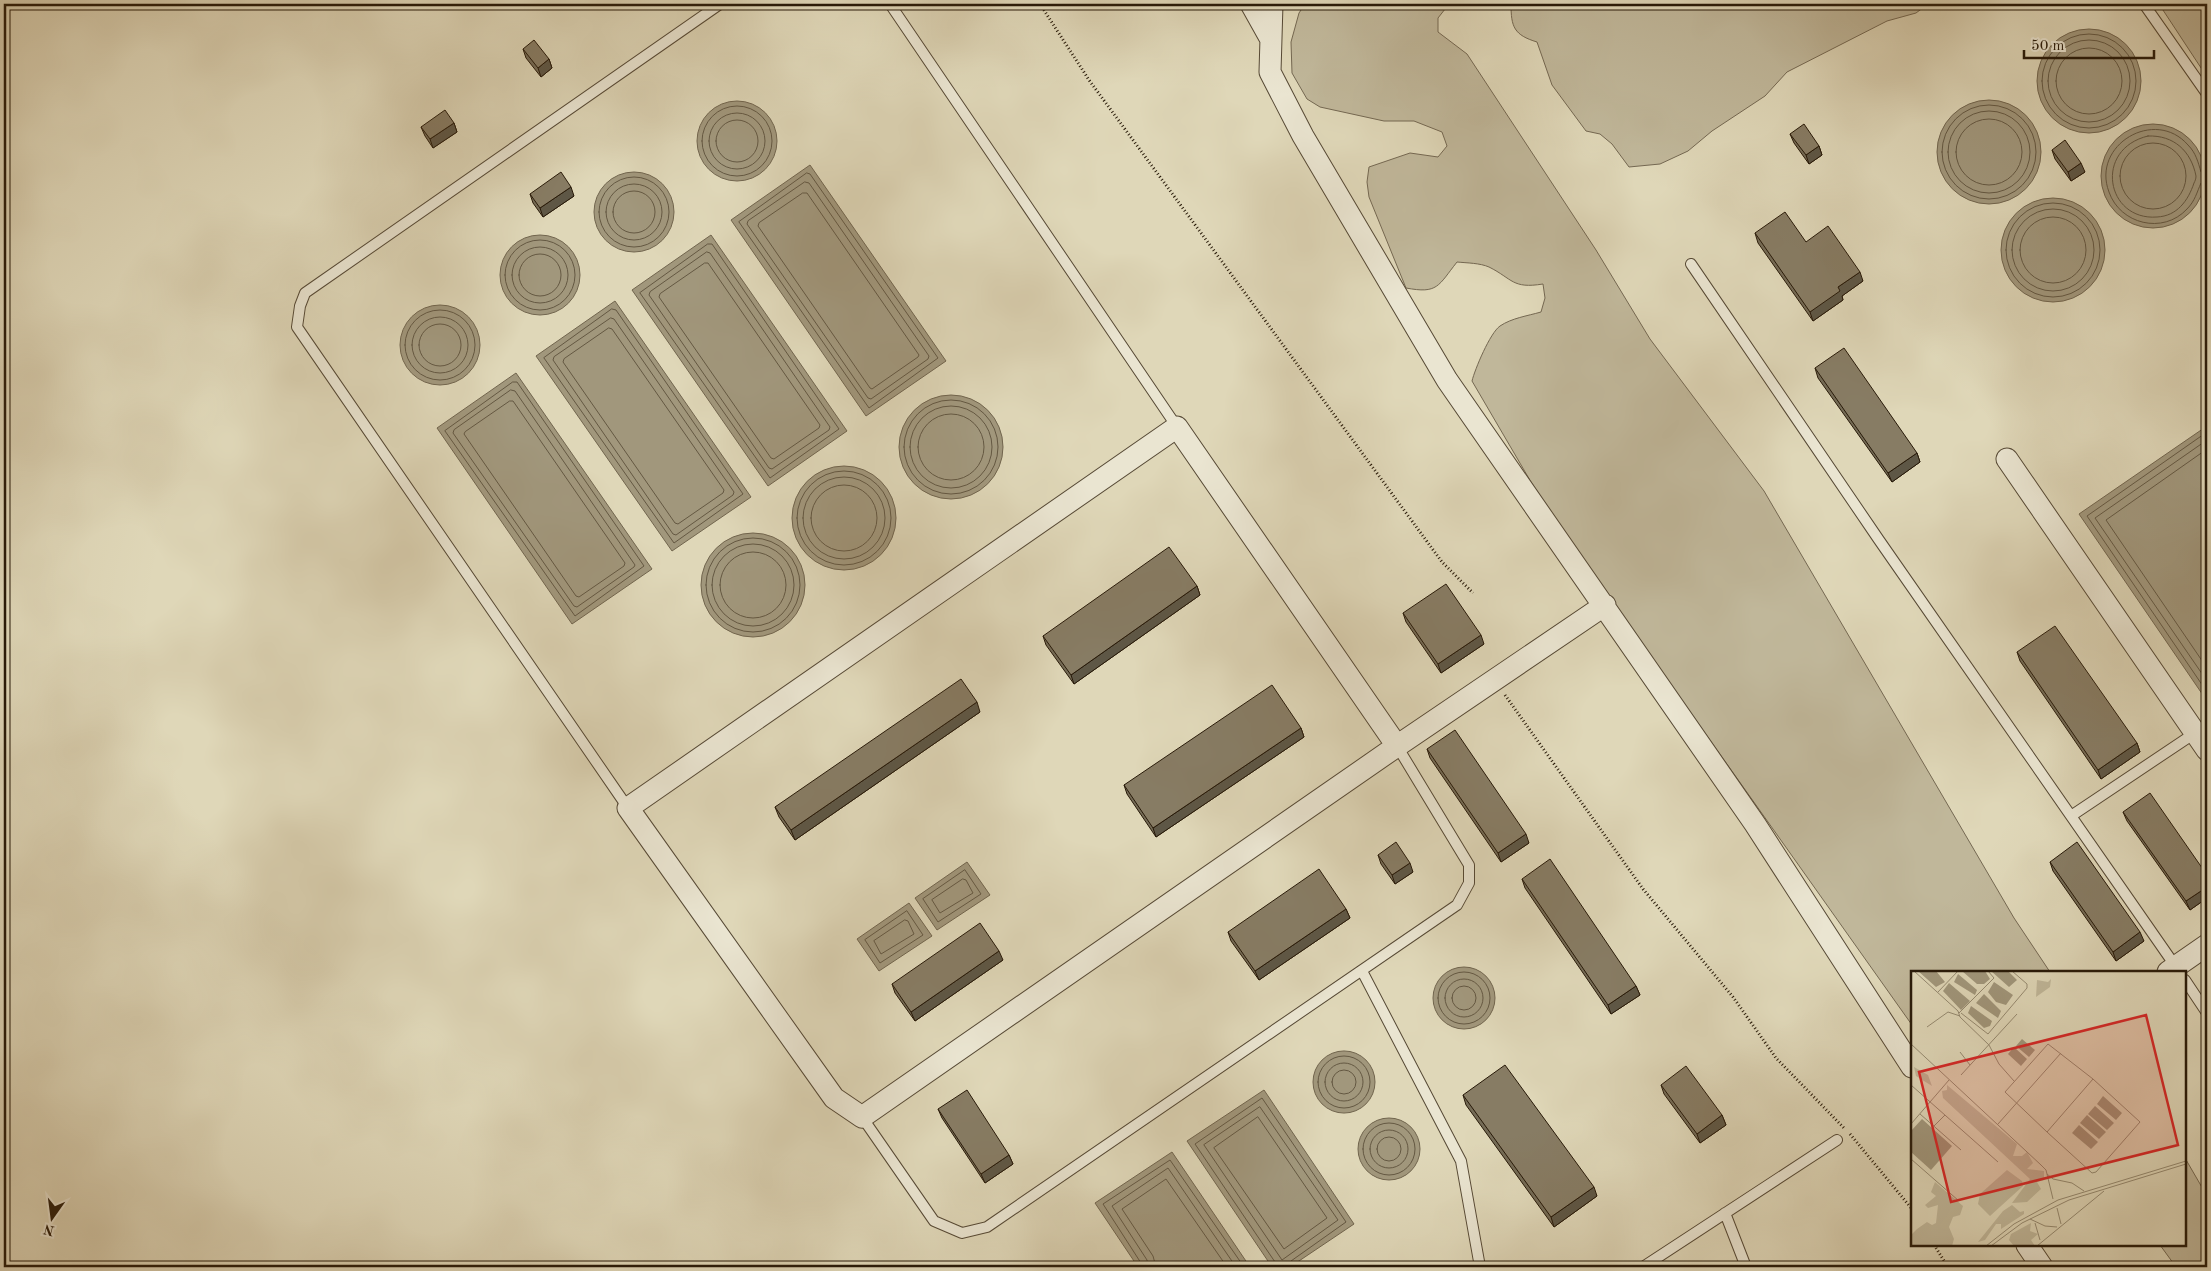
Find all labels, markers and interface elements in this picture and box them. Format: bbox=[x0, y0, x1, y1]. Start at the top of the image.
scale bar bbox=[2024, 28, 2154, 60]
text: 50 m bbox=[2031, 39, 2065, 54]
inset map bbox=[1911, 971, 2186, 1246]
north arrow bbox=[28, 1194, 78, 1244]
text: N bbox=[42, 1221, 56, 1238]

